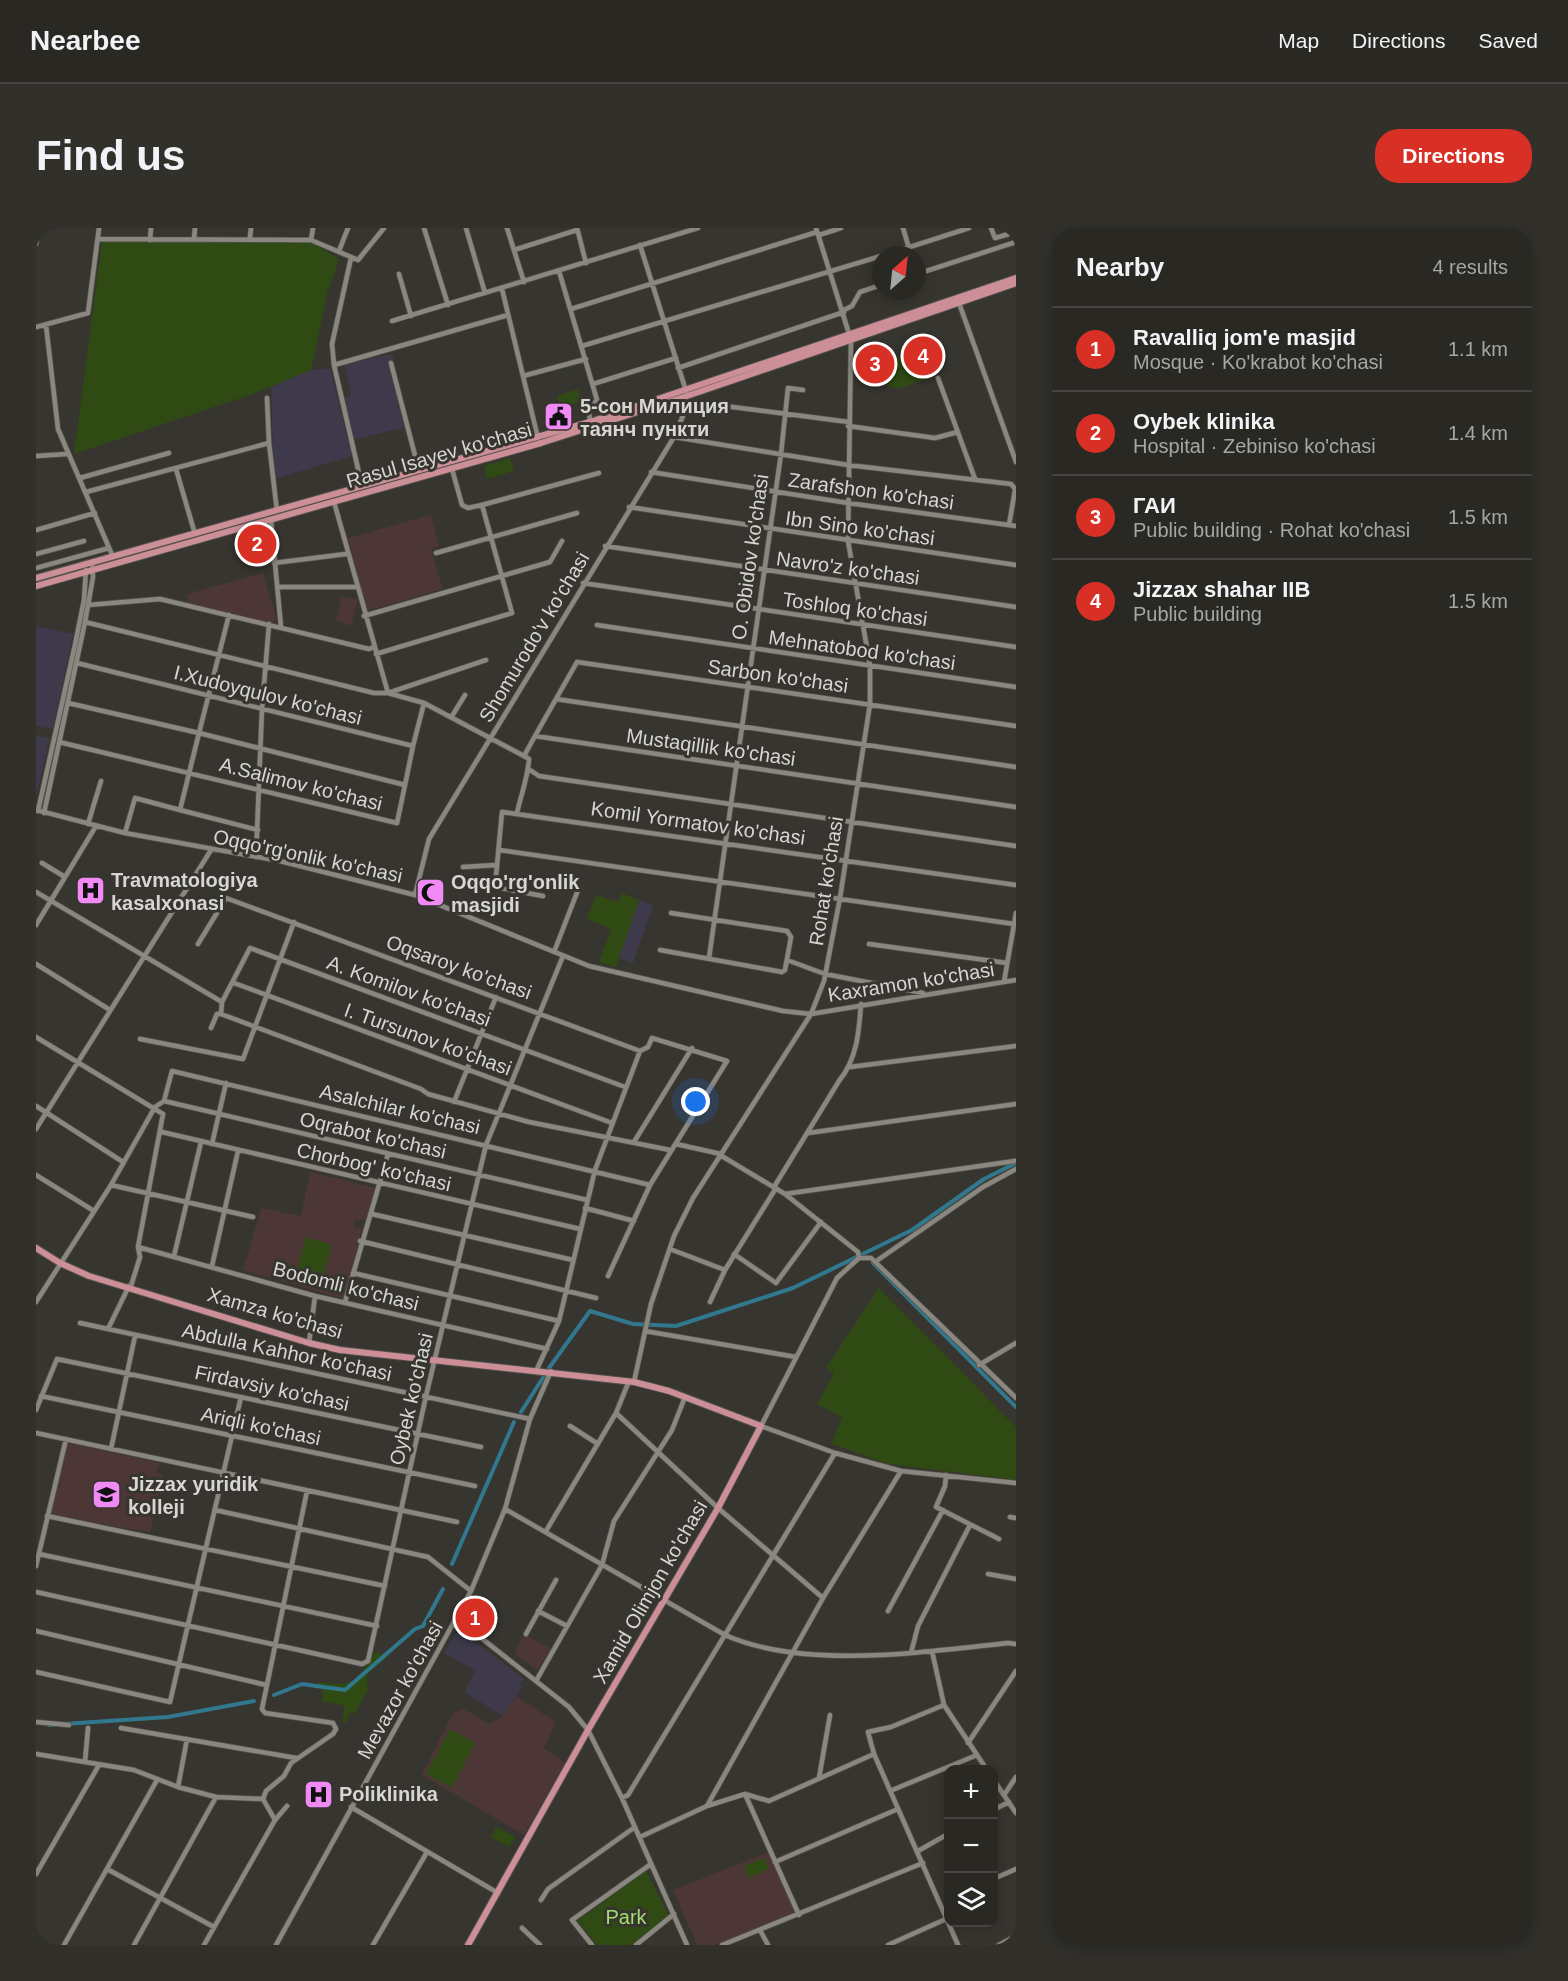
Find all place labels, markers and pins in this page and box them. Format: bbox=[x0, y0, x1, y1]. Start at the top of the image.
pin: 4 bbox=[904, 334, 942, 378]
pin: 3 bbox=[856, 342, 894, 386]
place label: 5-сон Милиция таянч пункти bbox=[580, 395, 729, 440]
public building icon: 5-сон Милиция таянч пункти bbox=[543, 401, 575, 433]
pin: 2 bbox=[238, 522, 276, 566]
place label: Travmatologiya kasalxonasi bbox=[111, 869, 259, 914]
place label: Oqqo'rg'onlik masjidi bbox=[451, 871, 580, 916]
hospital icon: Travmatologiya kasalxonasi bbox=[74, 875, 106, 907]
mosque icon: Oqqo'rg'onlik masjidi bbox=[414, 877, 446, 909]
place label: Jizzax yuridik kolleji bbox=[128, 1473, 259, 1518]
school or university icon: Jizzax yuridik kolleji bbox=[91, 1479, 123, 1511]
pin: 1 bbox=[456, 1596, 494, 1640]
hospital icon: Poliklinika bbox=[302, 1778, 334, 1810]
place label: Poliklinika bbox=[339, 1783, 439, 1805]

